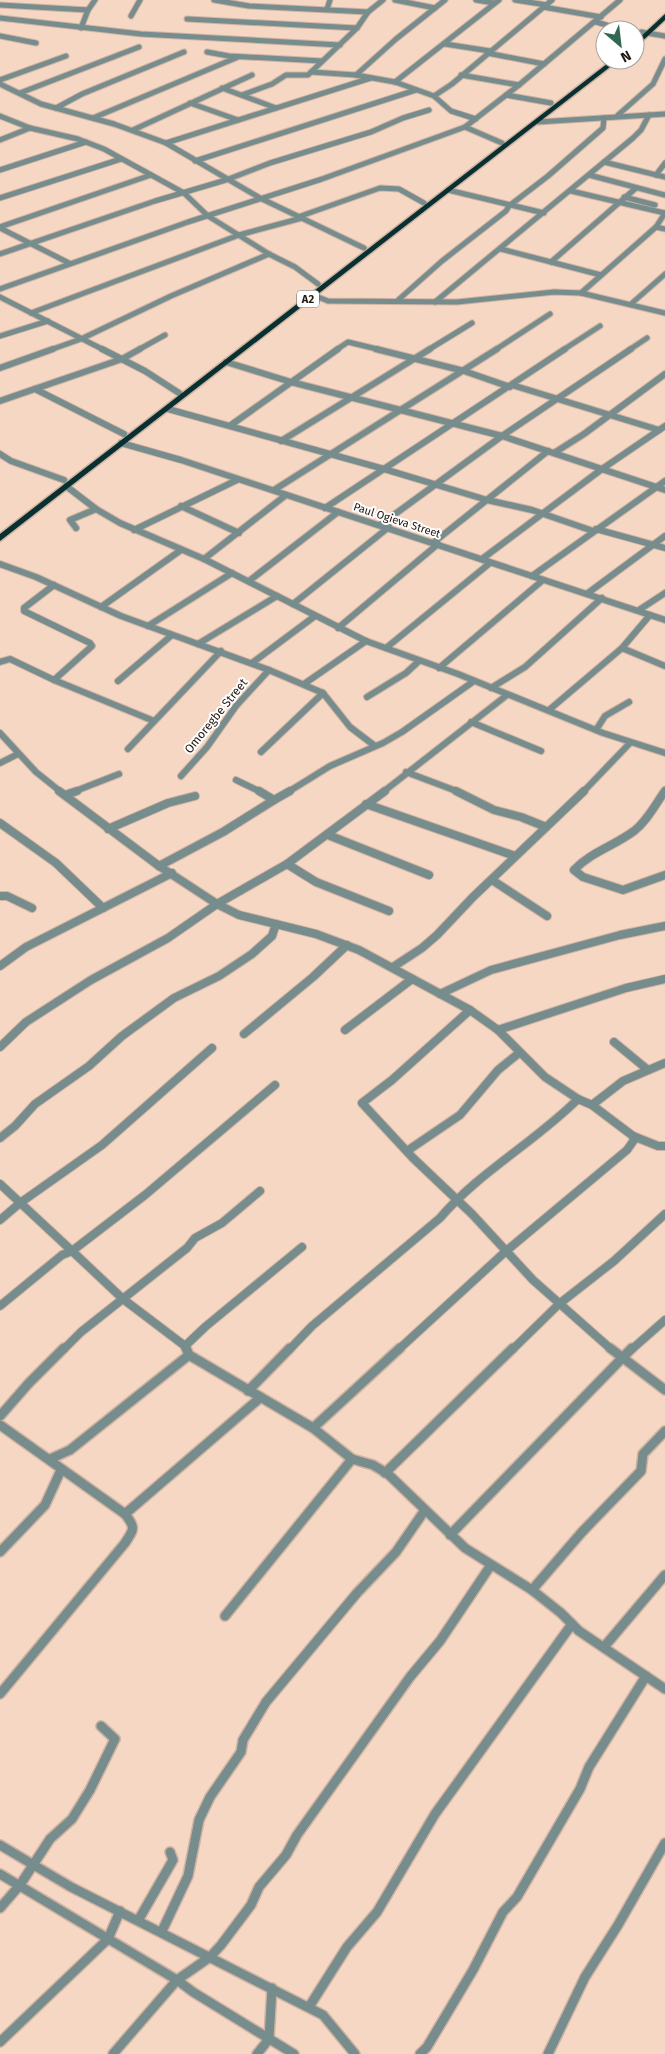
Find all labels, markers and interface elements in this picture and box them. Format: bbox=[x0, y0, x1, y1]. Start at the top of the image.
north arrow bbox=[595, 20, 645, 70]
text: N bbox=[618, 46, 634, 66]
road number: A2 bbox=[297, 290, 319, 308]
street label: Paul Ogieva Street bbox=[352, 500, 442, 541]
street label: Omoregbe Street bbox=[182, 675, 251, 756]

